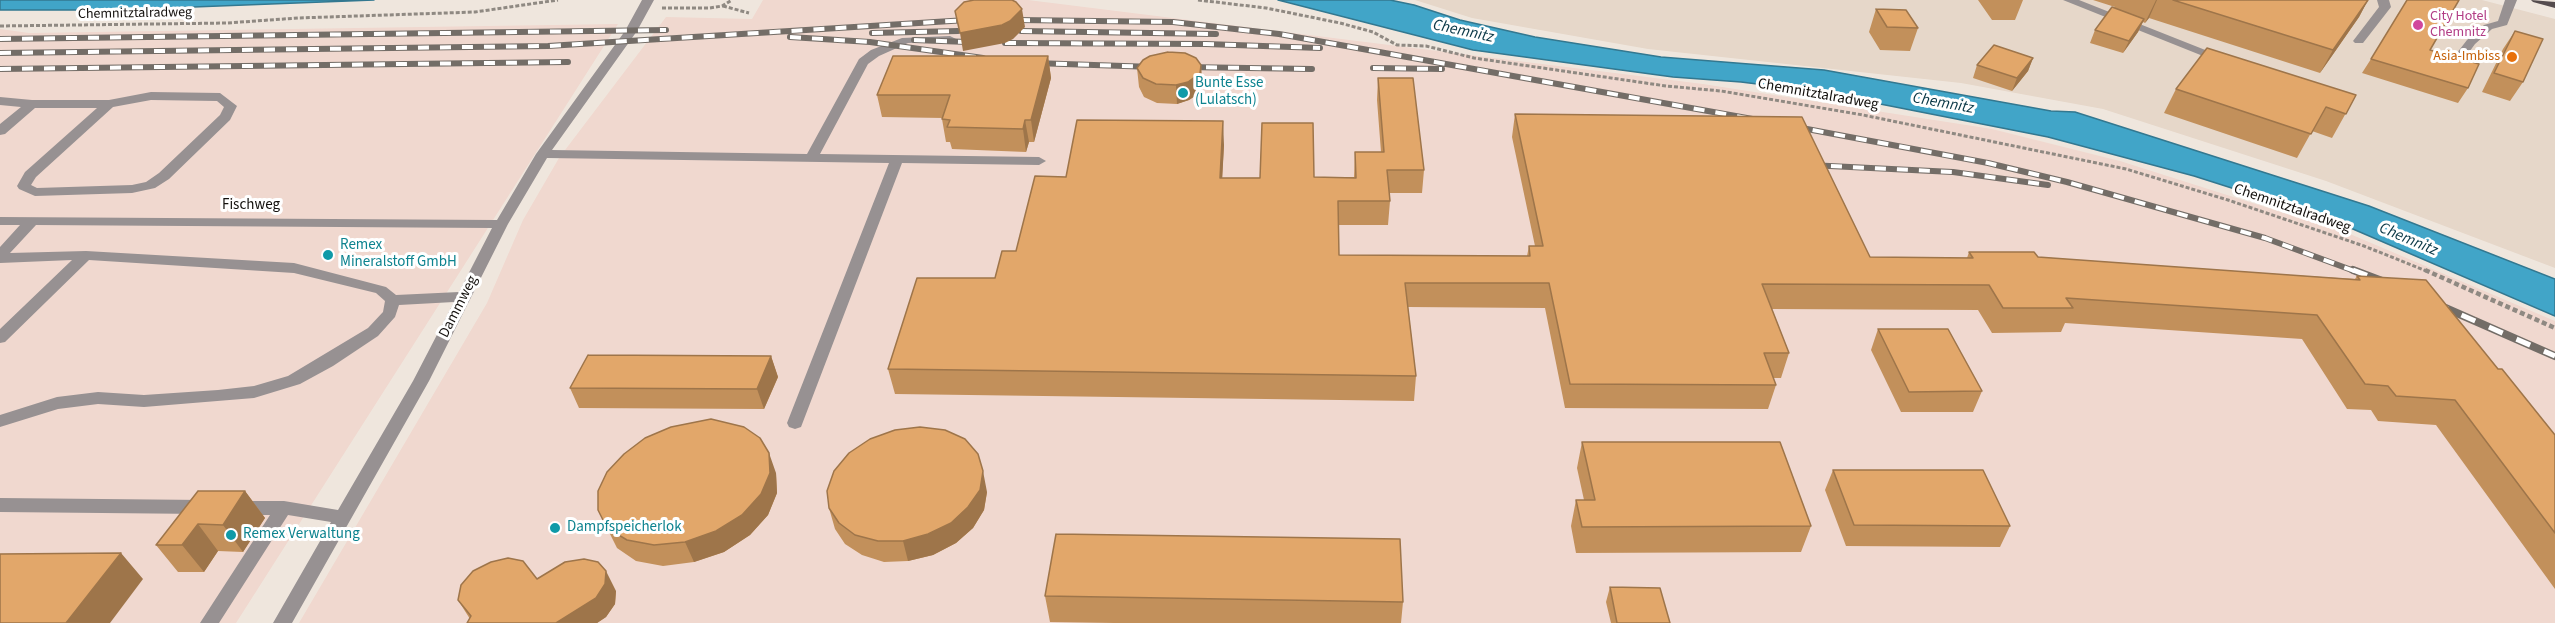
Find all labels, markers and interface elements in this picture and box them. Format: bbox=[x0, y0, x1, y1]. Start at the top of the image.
street label: Chemnitztalradweg bbox=[78, 5, 192, 23]
place label: City Hotel Chemnitz bbox=[2430, 9, 2487, 42]
water label: Chemnitz bbox=[1431, 16, 1495, 48]
marker: City Hotel Chemnitz bbox=[2411, 18, 2425, 32]
place label: Asia-Imbiss bbox=[2433, 49, 2500, 65]
marker: Asia-Imbiss bbox=[2505, 50, 2519, 64]
place label: Bunte Esse (Lulatsch) bbox=[1195, 75, 1263, 110]
street label: Chemnitztalradweg bbox=[1756, 76, 1880, 114]
marker: Bunte Esse (Lulatsch) bbox=[1176, 86, 1190, 100]
water label: Chemnitz bbox=[1911, 89, 1975, 119]
street label: Chemnitztalradweg bbox=[2231, 181, 2353, 237]
street label: Fischweg bbox=[222, 197, 280, 215]
water label: Chemnitz bbox=[2376, 219, 2440, 261]
place label: Remex Mineralstoff GmbH bbox=[340, 237, 457, 272]
marker: Remex Mineralstoff GmbH bbox=[321, 248, 335, 262]
street label: Dammweg bbox=[436, 273, 482, 341]
place label: Dampfspeicherlok bbox=[567, 519, 682, 537]
marker: Dampfspeicherlok bbox=[548, 521, 562, 535]
place label: Remex Verwaltung bbox=[243, 526, 360, 544]
marker: Remex Verwaltung bbox=[224, 528, 238, 542]

